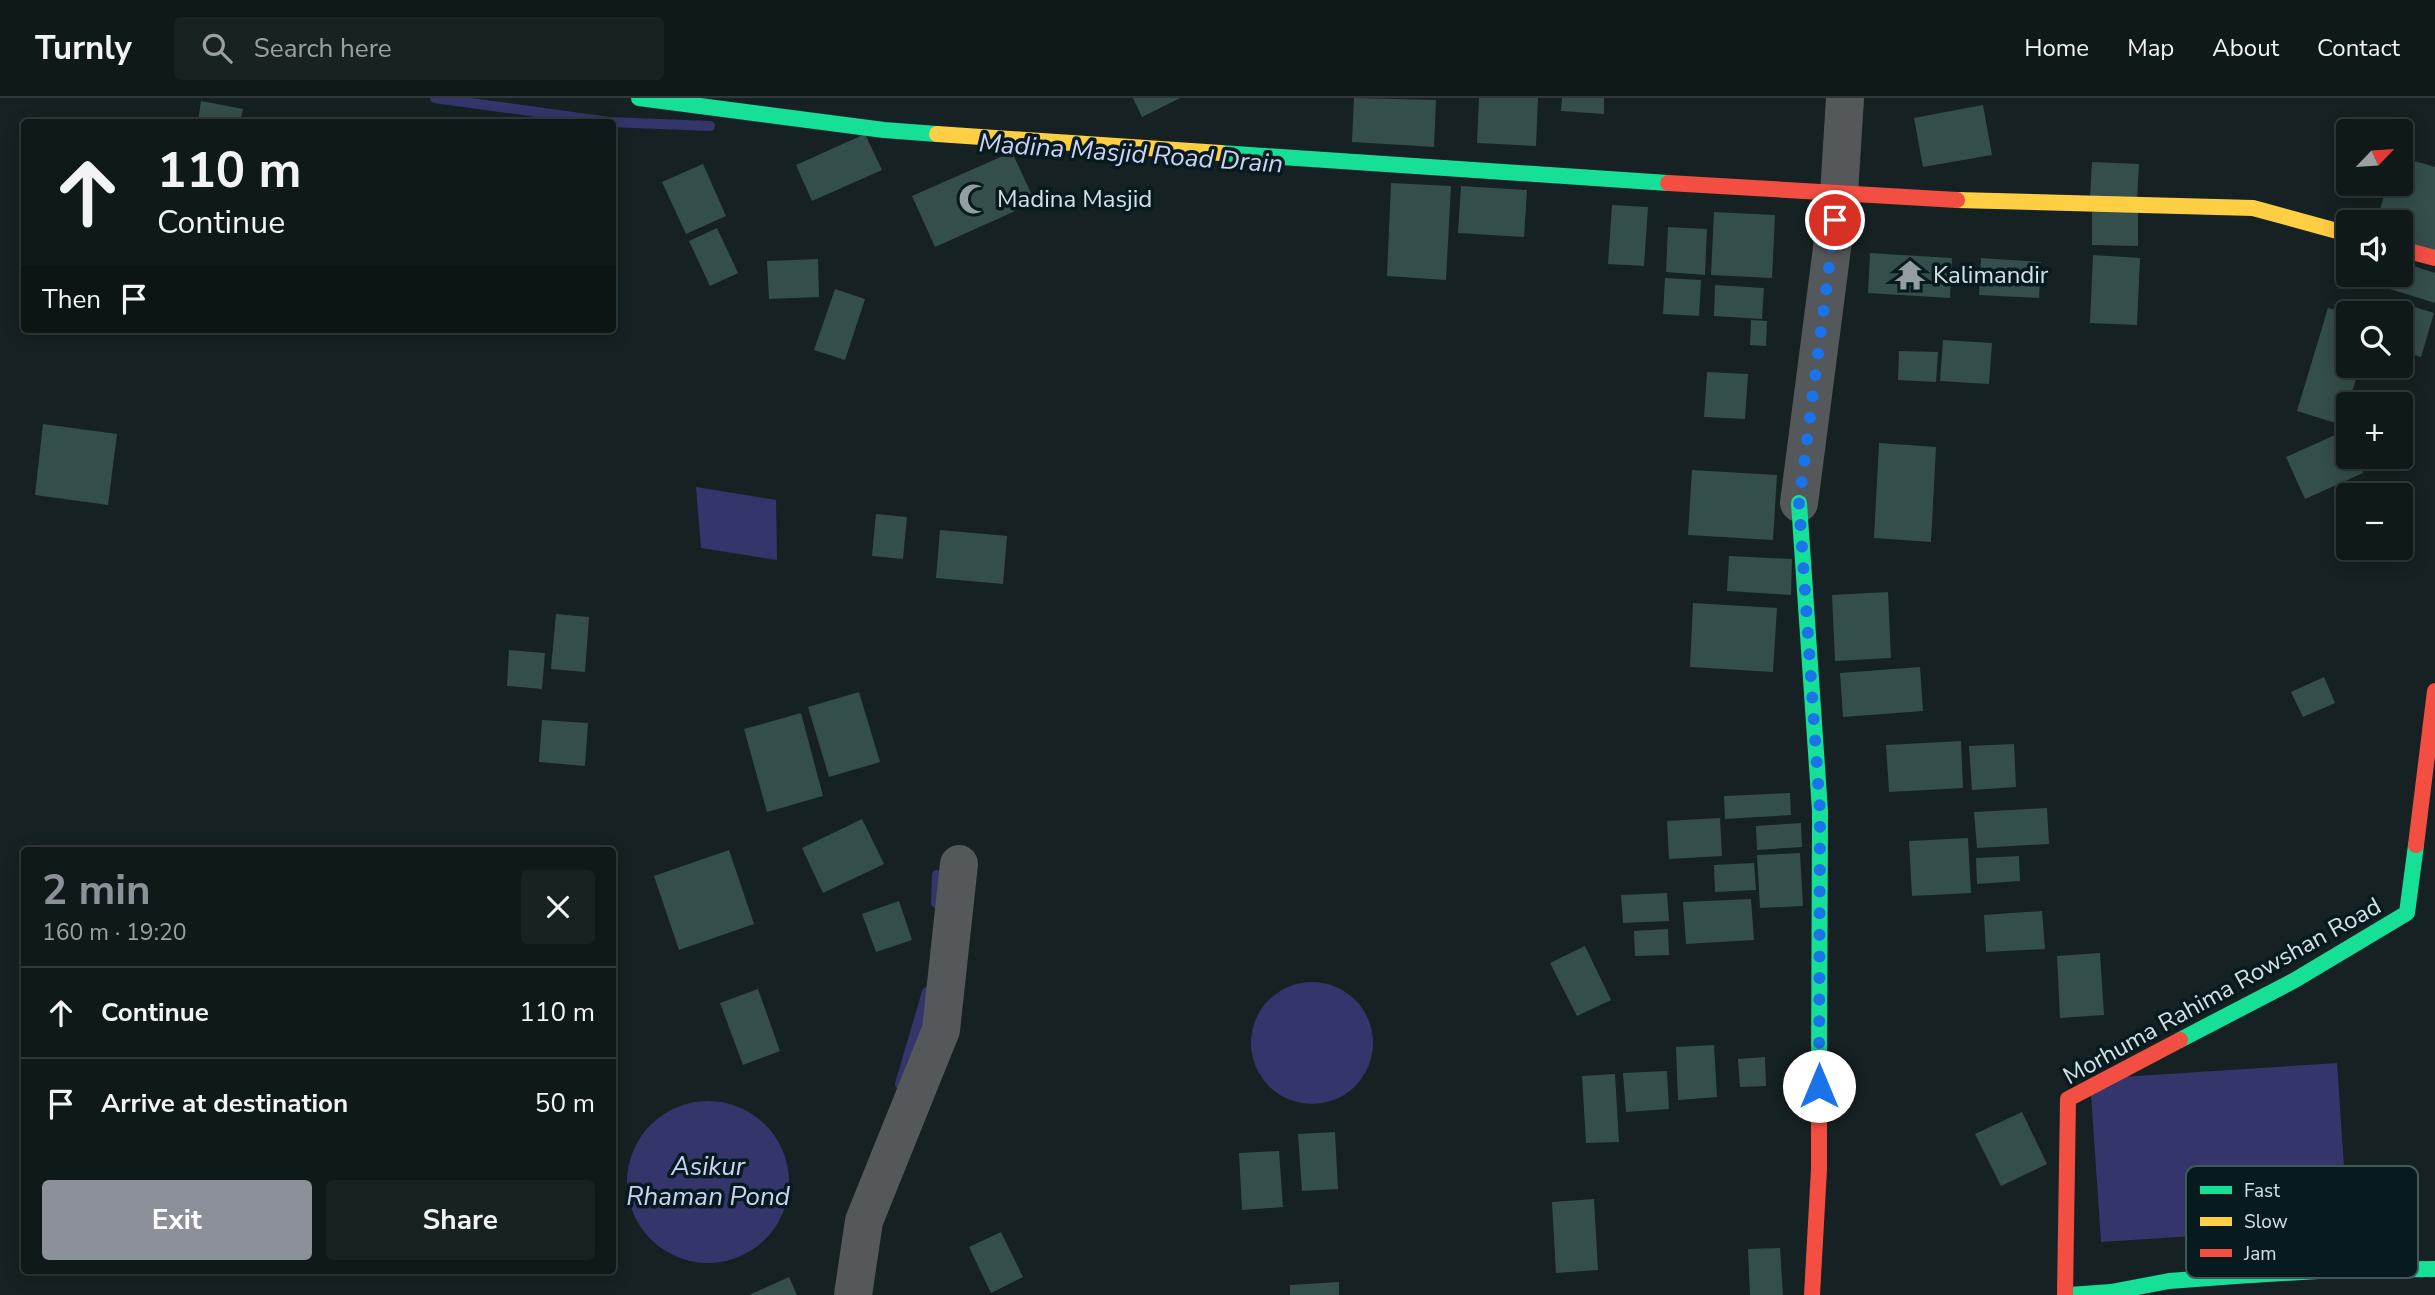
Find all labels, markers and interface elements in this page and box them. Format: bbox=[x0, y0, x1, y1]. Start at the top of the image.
search box bbox=[174, 17, 664, 80]
text: Turnly bbox=[35, 26, 132, 71]
icon: search bbox=[198, 29, 236, 67]
text: Search here bbox=[254, 31, 392, 66]
text: Home bbox=[2024, 32, 2089, 64]
text: Map bbox=[2127, 32, 2174, 64]
text: About bbox=[2212, 32, 2279, 64]
text: Contact bbox=[2317, 32, 2400, 64]
north arrow bbox=[2336, 119, 2413, 196]
map controls bbox=[2336, 119, 2413, 560]
water label: Madina Masjid Road Drain bbox=[978, 125, 1284, 182]
text: 110 m bbox=[157, 137, 301, 204]
icon: ahead bbox=[42, 147, 133, 238]
mosque icon: Madina Masjid bbox=[957, 182, 991, 216]
place label: Madina Masjid bbox=[997, 183, 1152, 215]
pin bbox=[1805, 190, 1865, 250]
text: Continue bbox=[157, 201, 285, 244]
icon: arrive bbox=[1816, 201, 1854, 239]
button: sound bbox=[2336, 210, 2413, 287]
temple icon: Kalimandir bbox=[1893, 258, 1927, 292]
place label: Kalimandir bbox=[1933, 259, 2049, 291]
icon: arrive bbox=[115, 280, 153, 318]
text: Then bbox=[42, 282, 101, 317]
button: search bbox=[2336, 301, 2413, 378]
button: + bbox=[2336, 392, 2413, 469]
button: − bbox=[2336, 483, 2413, 560]
text: 2 min bbox=[42, 862, 151, 919]
button: close bbox=[521, 870, 595, 944]
street label: Morhuma Rahima Rowshan Road bbox=[2057, 890, 2387, 1092]
text: 160 m · 19:20 bbox=[42, 917, 187, 948]
icon: ahead bbox=[42, 994, 80, 1032]
text: Continue bbox=[101, 995, 209, 1030]
text: 110 m bbox=[519, 995, 595, 1030]
position arrow bbox=[1782, 1049, 1856, 1123]
icon: arrive bbox=[42, 1085, 80, 1123]
text: Arrive at destination bbox=[101, 1086, 348, 1121]
text: 50 m bbox=[535, 1086, 595, 1121]
water label: Asikur Rhaman Pond bbox=[626, 1149, 791, 1214]
legend bbox=[2186, 1166, 2418, 1278]
text: Fast bbox=[2244, 1178, 2280, 1204]
button: Exit bbox=[42, 1180, 312, 1260]
button: Share bbox=[326, 1180, 595, 1260]
text: Slow bbox=[2244, 1209, 2288, 1235]
text: Jam bbox=[2243, 1241, 2277, 1267]

